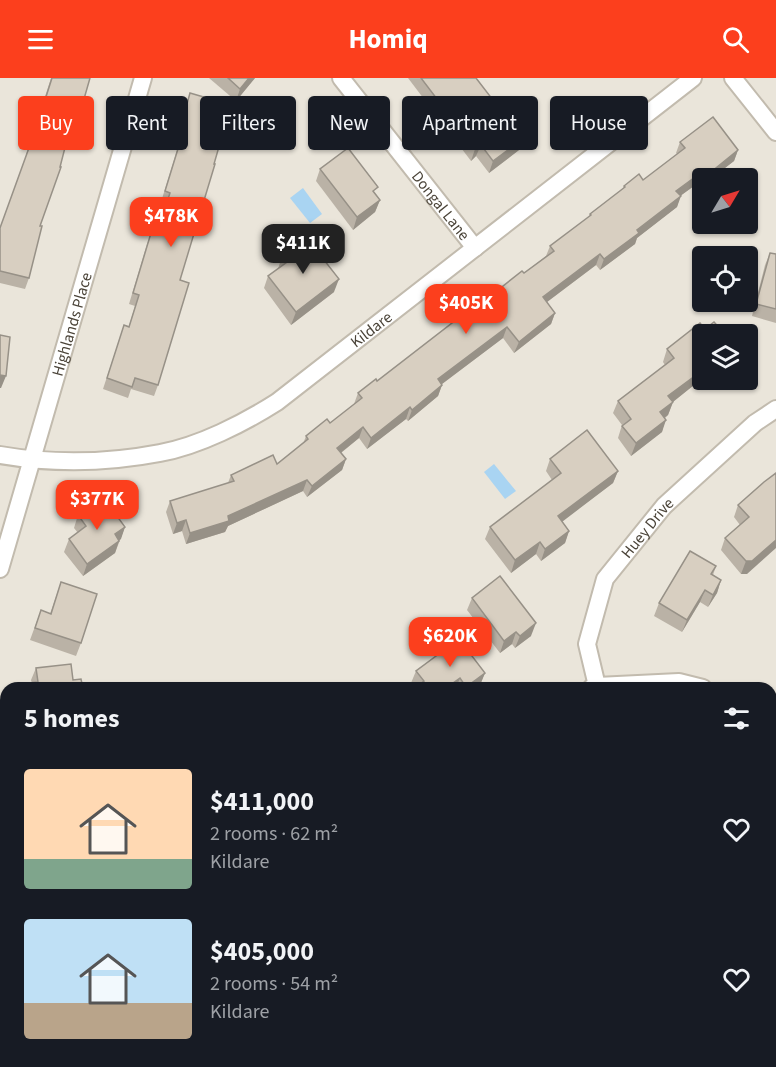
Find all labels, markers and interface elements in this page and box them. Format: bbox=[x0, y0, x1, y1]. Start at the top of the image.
text: Homiq bbox=[348, 20, 428, 59]
icon: menu bbox=[24, 23, 57, 56]
icon: search bbox=[719, 23, 752, 56]
chip: Buy bbox=[18, 96, 94, 150]
chip: Rent bbox=[106, 96, 188, 150]
chip: Filters bbox=[200, 96, 296, 150]
chip: New bbox=[308, 96, 390, 150]
chip: Apartment bbox=[402, 96, 538, 150]
chip: House bbox=[550, 96, 648, 150]
street label: Dongal Lane bbox=[406, 166, 475, 245]
north arrow bbox=[692, 168, 758, 234]
map controls bbox=[692, 168, 758, 390]
pin: $478K bbox=[129, 197, 213, 248]
text: $478K bbox=[144, 202, 198, 230]
pin: $411K bbox=[261, 224, 345, 275]
text: $411K bbox=[276, 229, 330, 257]
button: locate bbox=[692, 246, 758, 312]
street label: Highlands Place bbox=[47, 270, 98, 379]
pin: $405K bbox=[424, 284, 508, 335]
text: $405K bbox=[439, 289, 493, 317]
street label: Kildare bbox=[346, 306, 397, 353]
button: layers bbox=[692, 324, 758, 390]
pin: $377K bbox=[55, 480, 139, 531]
text: $377K bbox=[70, 485, 124, 513]
street label: Huey Drive bbox=[616, 493, 679, 563]
pin: $620K bbox=[408, 617, 492, 668]
text: $620K bbox=[423, 622, 477, 650]
text: 5 homes bbox=[24, 700, 119, 737]
icon: filters bbox=[720, 702, 753, 735]
text: $411,000 bbox=[210, 783, 314, 820]
icon: home bbox=[72, 793, 144, 865]
icon: heart bbox=[720, 813, 753, 846]
text: 2 rooms · 62 m² bbox=[210, 820, 338, 848]
text: Kildare bbox=[210, 848, 269, 876]
text: $405,000 bbox=[210, 933, 314, 970]
icon: home bbox=[72, 943, 144, 1015]
icon: heart bbox=[720, 963, 753, 996]
text: 2 rooms · 54 m² bbox=[210, 970, 338, 998]
text: Kildare bbox=[210, 998, 269, 1026]

